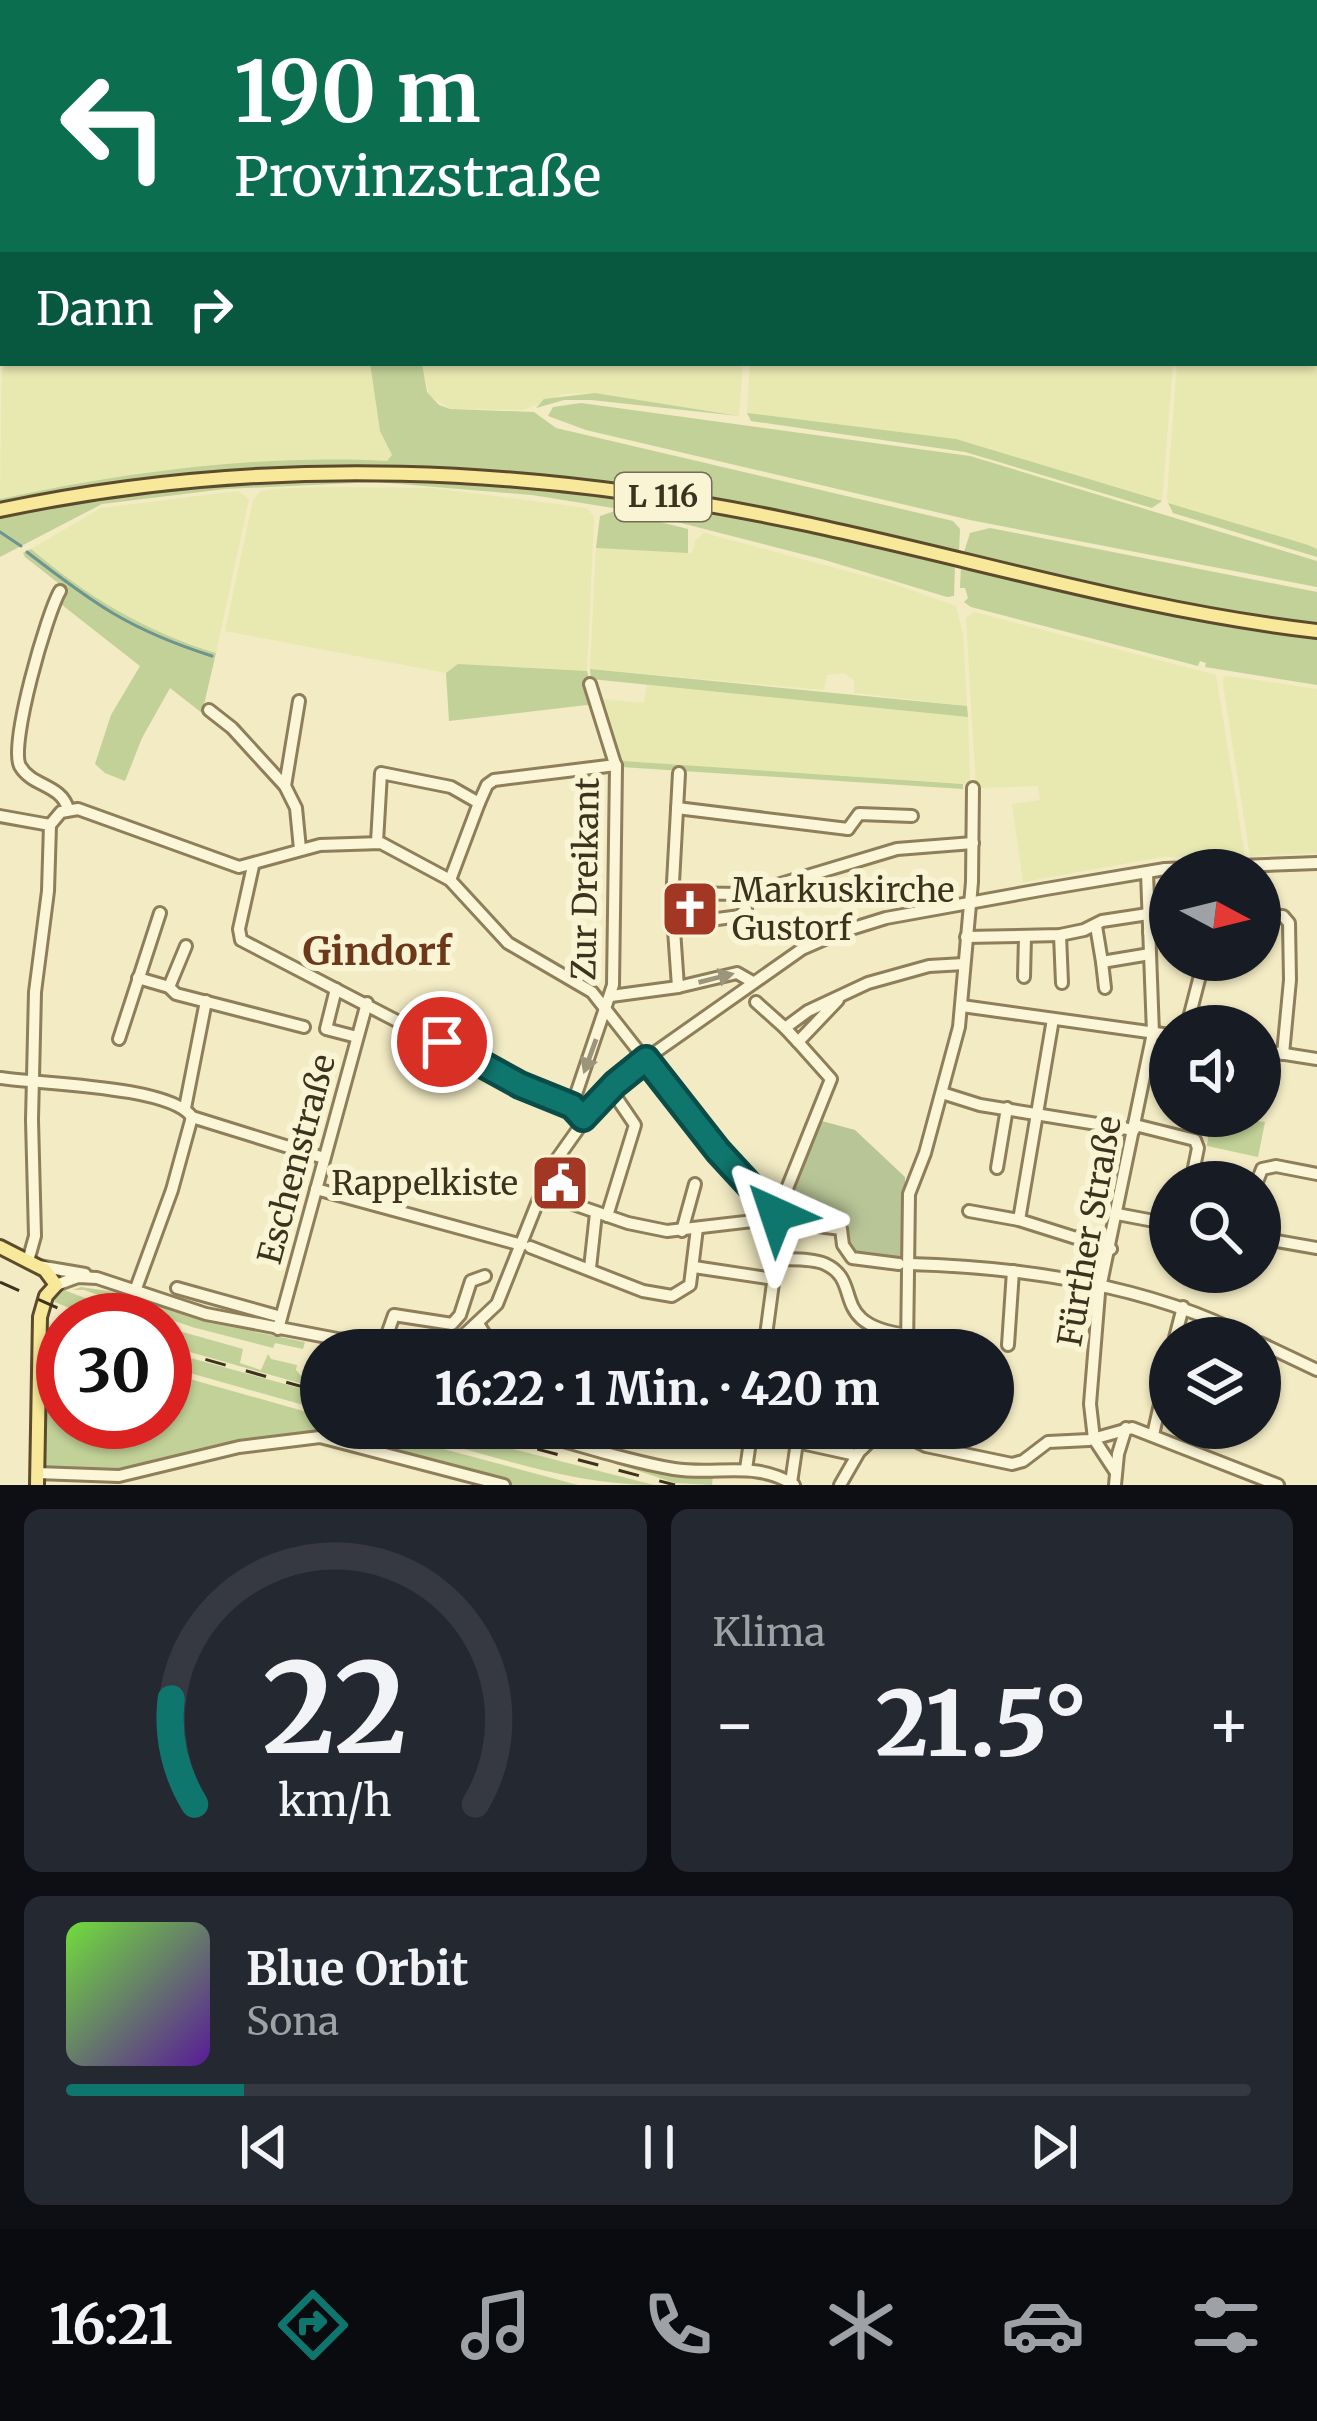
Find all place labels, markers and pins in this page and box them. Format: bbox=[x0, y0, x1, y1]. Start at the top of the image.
place label: Markuskirche Gustorf bbox=[732, 870, 955, 949]
church icon: Markuskirche Gustorf bbox=[659, 878, 721, 940]
pin bbox=[391, 991, 493, 1093]
public building icon: Rappelkiste bbox=[529, 1152, 591, 1214]
place label: Rappelkiste bbox=[331, 1163, 518, 1204]

